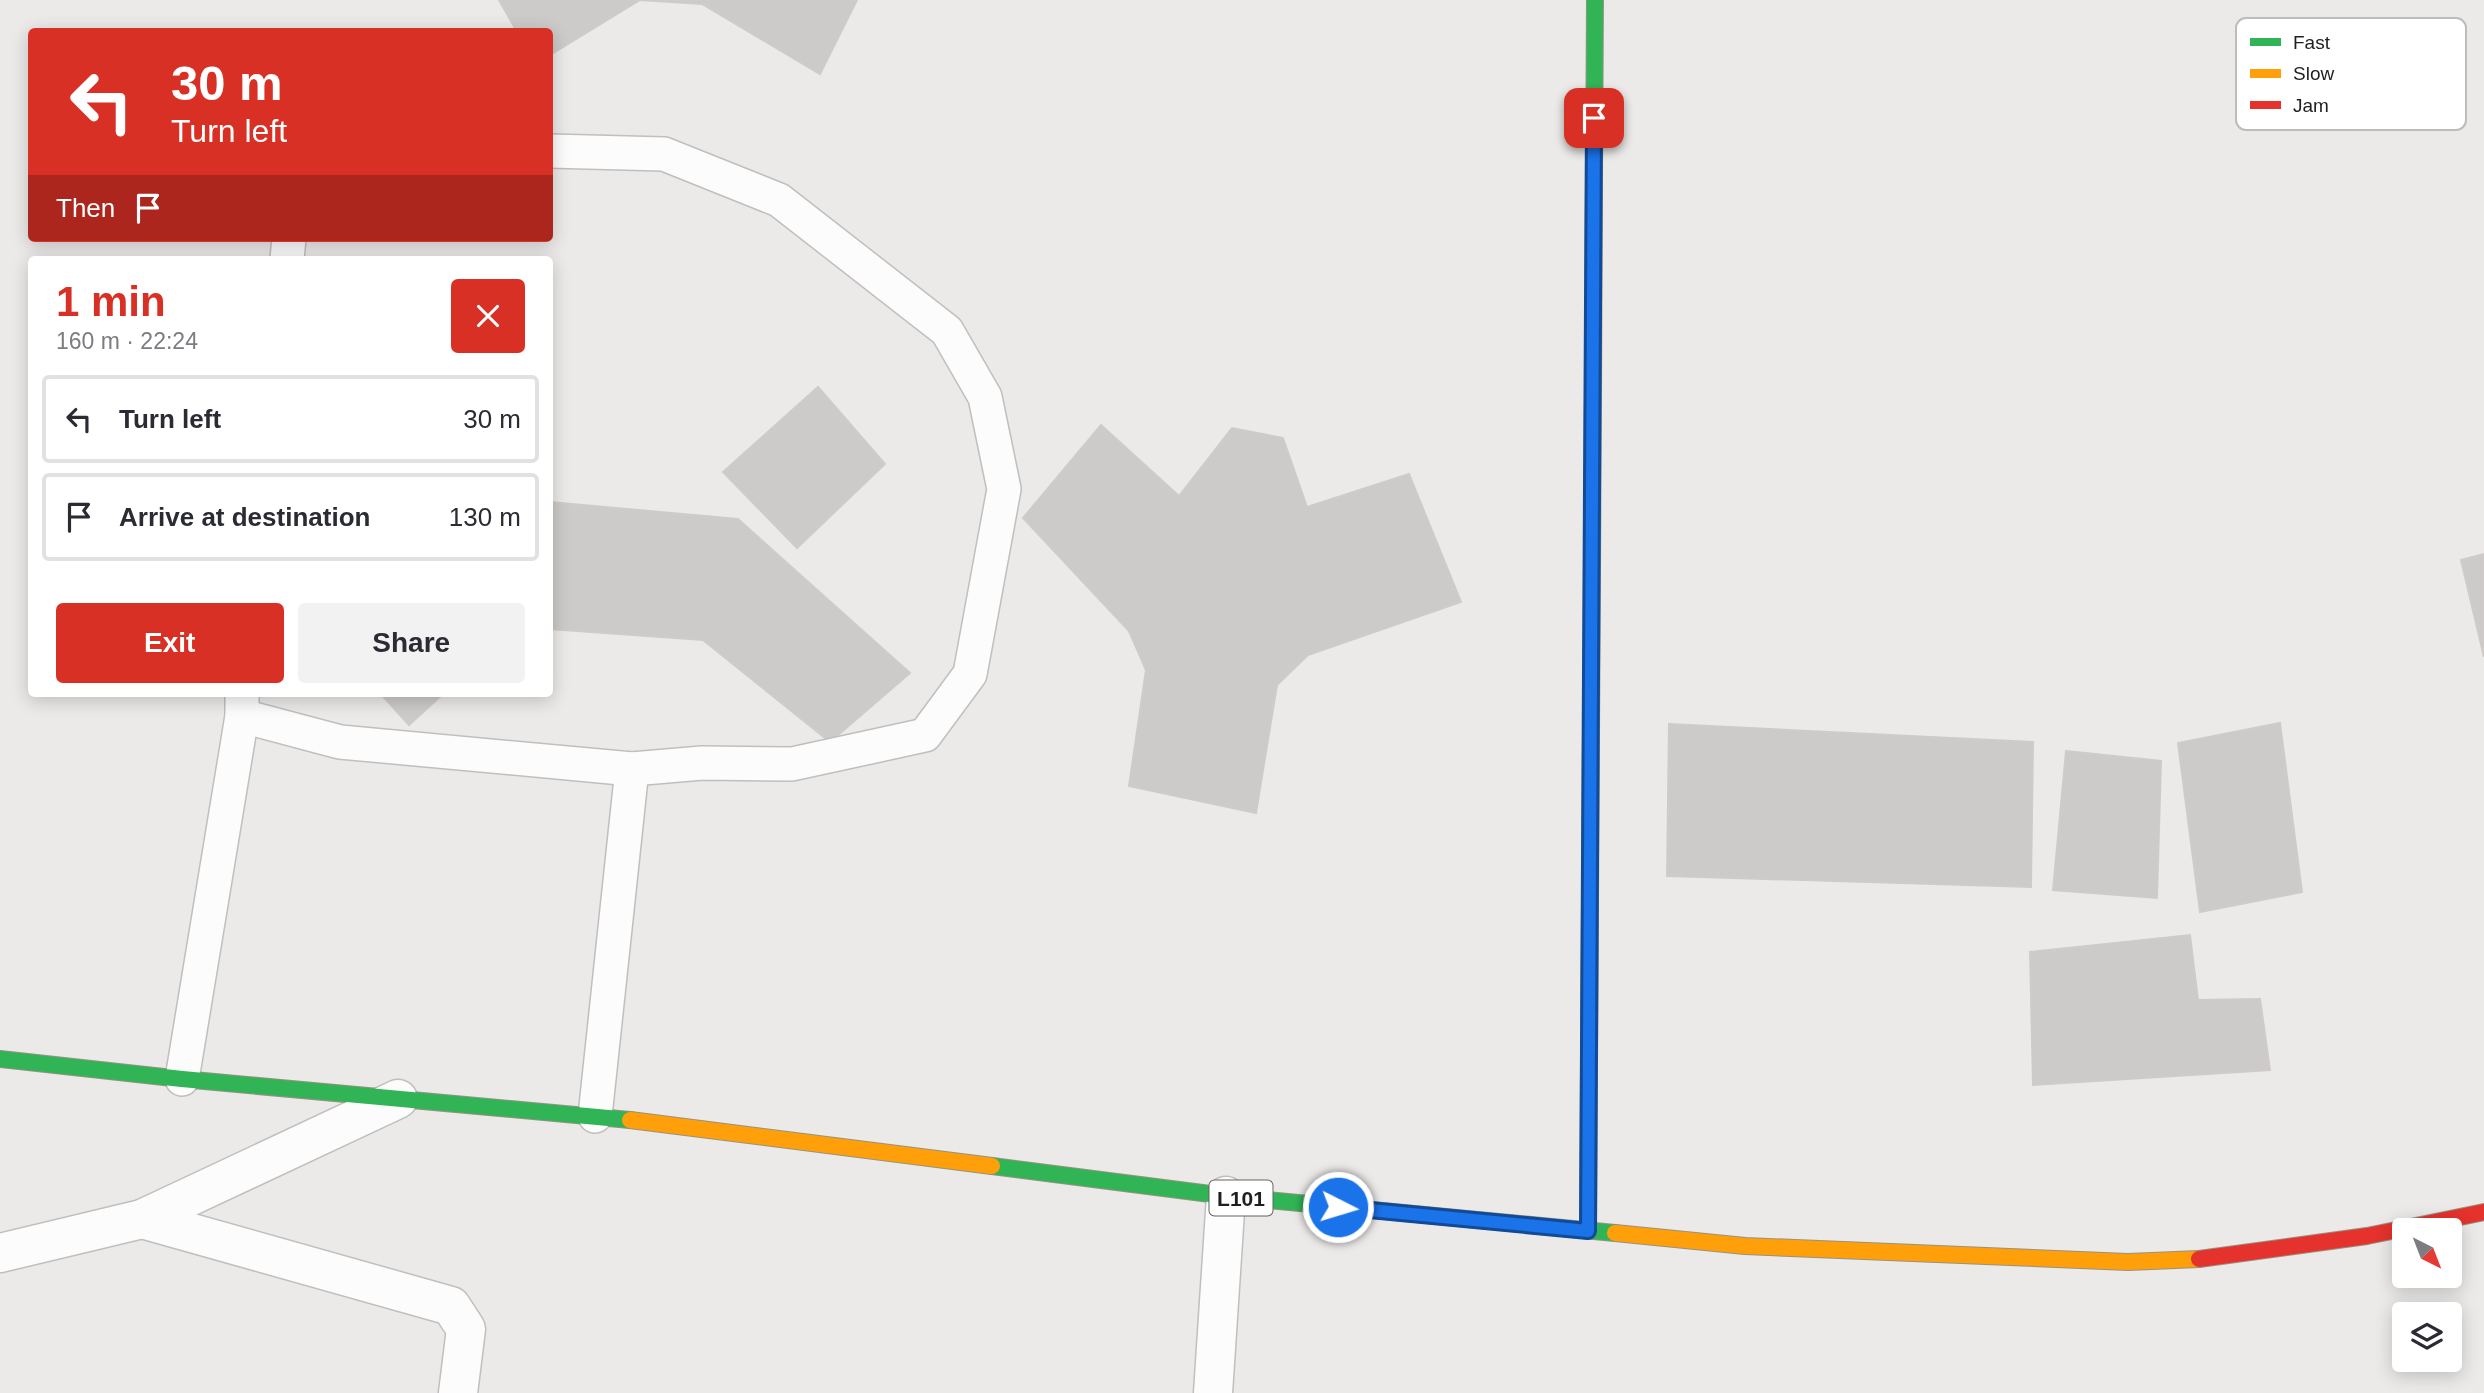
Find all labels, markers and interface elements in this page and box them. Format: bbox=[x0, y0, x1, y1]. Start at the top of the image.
legend bbox=[2236, 18, 2466, 130]
text: Fast bbox=[2293, 32, 2331, 53]
icon: left bbox=[56, 56, 147, 147]
text: 30 m bbox=[171, 56, 283, 110]
text: Slow bbox=[2293, 63, 2334, 84]
pin bbox=[1564, 88, 1624, 148]
text: Jam bbox=[2293, 95, 2329, 116]
icon: arrive bbox=[1575, 99, 1613, 137]
text: Turn left bbox=[171, 113, 287, 149]
icon: arrive bbox=[129, 189, 167, 227]
text: Then bbox=[56, 193, 115, 223]
text: 1 min bbox=[56, 278, 166, 325]
button: close bbox=[451, 279, 525, 353]
text: 160 m · 22:24 bbox=[56, 328, 198, 354]
icon: left bbox=[60, 400, 98, 438]
text: Turn left bbox=[119, 404, 221, 434]
text: 30 m bbox=[463, 404, 521, 434]
icon: arrive bbox=[60, 498, 98, 536]
text: Arrive at destination bbox=[119, 502, 370, 532]
text: 130 m bbox=[449, 502, 521, 532]
button: Exit bbox=[56, 603, 284, 683]
button: Share bbox=[298, 603, 525, 683]
position arrow bbox=[1301, 1170, 1375, 1244]
road number: L101 bbox=[1210, 1180, 1272, 1216]
north arrow bbox=[2392, 1218, 2462, 1288]
map controls bbox=[2392, 1218, 2462, 1372]
button: layers bbox=[2392, 1302, 2462, 1372]

